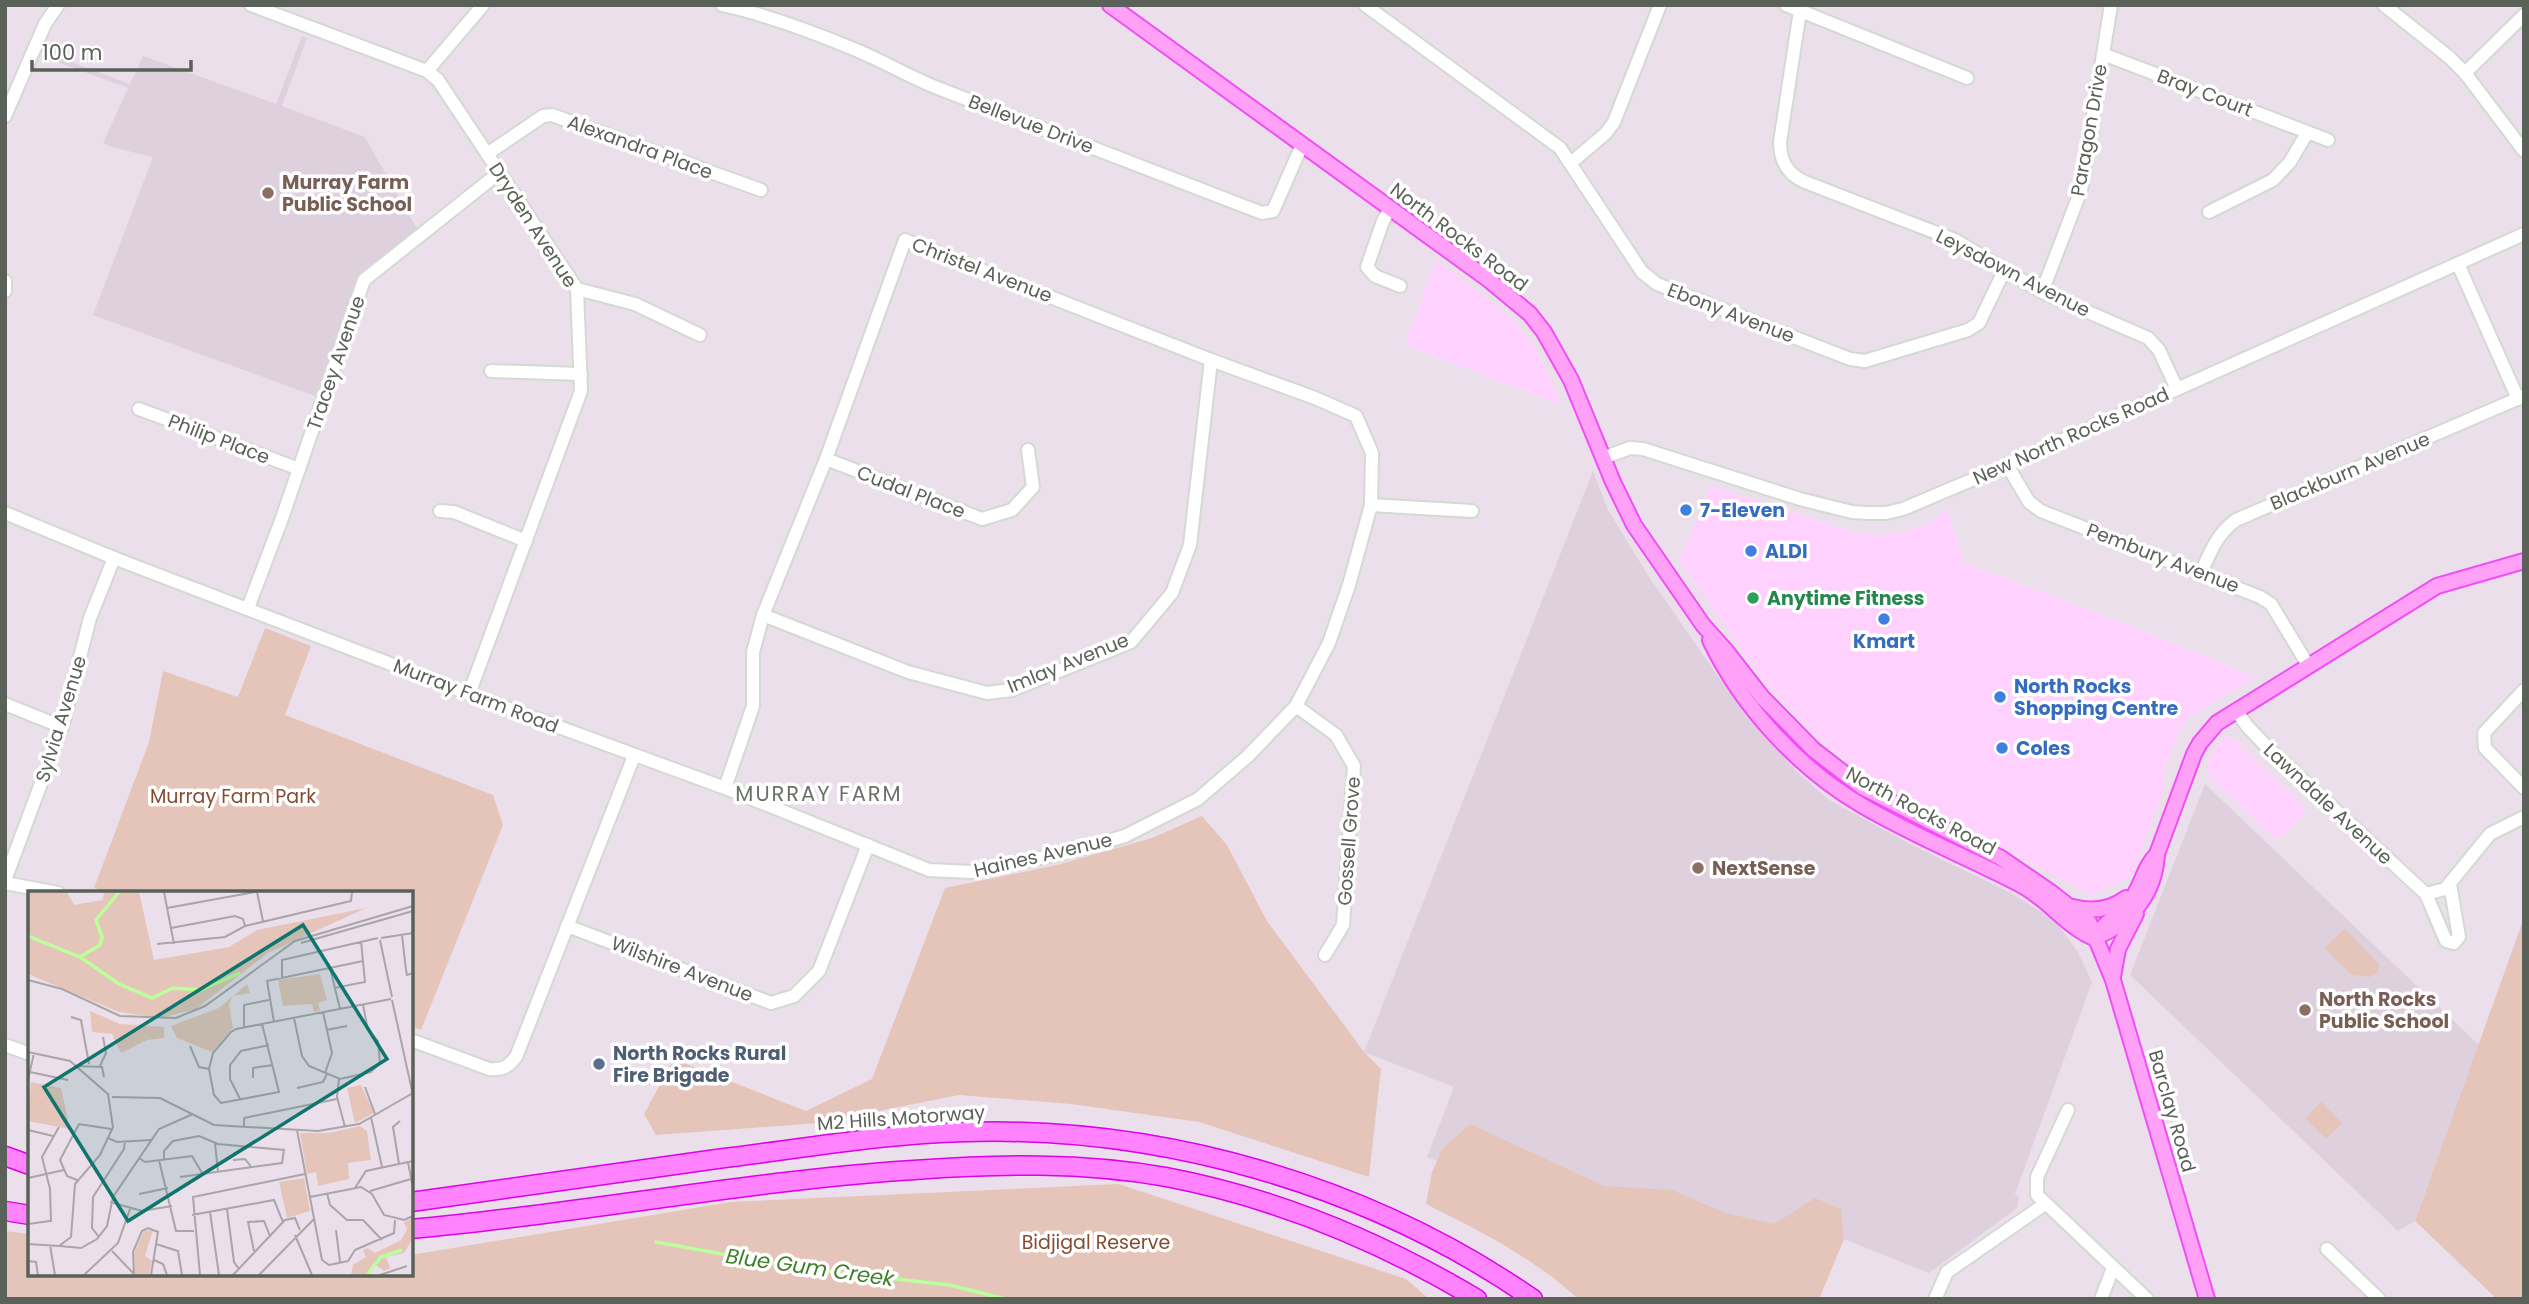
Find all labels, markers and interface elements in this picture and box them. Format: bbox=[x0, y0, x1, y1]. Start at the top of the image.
scale bar bbox=[32, 28, 191, 72]
text: 100 m bbox=[42, 38, 102, 67]
street label: Paragon Drive bbox=[2064, 62, 2114, 198]
street label: Bray Court bbox=[2153, 62, 2257, 124]
street label: Bellevue Drive bbox=[965, 88, 1097, 160]
street label: Alexandra Place bbox=[563, 108, 717, 186]
street label: Dryden Avenue bbox=[482, 157, 584, 293]
place label: Murray Farm Public School bbox=[282, 169, 412, 218]
street label: North Rocks Road bbox=[1385, 176, 1533, 298]
marker: Murray Farm Public School bbox=[260, 185, 276, 201]
street label: Leysdown Avenue bbox=[1931, 222, 2095, 324]
street label: Christel Avenue bbox=[908, 231, 1056, 309]
street label: Ebony Avenue bbox=[1664, 276, 1798, 350]
street label: Tracey Avenue bbox=[300, 292, 372, 434]
street label: New North Rocks Road bbox=[1969, 381, 2173, 491]
street label: Philip Place bbox=[164, 407, 274, 471]
street label: Blackburn Avenue bbox=[2266, 425, 2434, 517]
street label: Cudal Place bbox=[853, 459, 969, 525]
place label: 7-Eleven bbox=[1700, 497, 1785, 524]
marker: 7-Eleven bbox=[1678, 502, 1694, 518]
street label: Pembury Avenue bbox=[2083, 516, 2243, 600]
place label: ALDI bbox=[1765, 538, 1807, 565]
marker: ALDI bbox=[1743, 543, 1759, 559]
place label: Anytime Fitness bbox=[1767, 585, 1924, 612]
marker: Anytime Fitness bbox=[1745, 590, 1761, 606]
marker: Kmart bbox=[1876, 611, 1892, 627]
street label: Imlay Avenue bbox=[1003, 626, 1133, 700]
place label: Kmart bbox=[1853, 628, 1915, 655]
street label: Sylvia Avenue bbox=[29, 652, 93, 786]
street label: Murray Farm Road bbox=[390, 652, 562, 740]
place label: North Rocks Shopping Centre bbox=[2014, 673, 2179, 722]
marker: North Rocks Shopping Centre bbox=[1992, 689, 2008, 705]
place label: Coles bbox=[2016, 735, 2071, 762]
street label: Lawndale Avenue bbox=[2258, 737, 2398, 871]
marker: Coles bbox=[1994, 740, 2010, 756]
street label: North Rocks Road bbox=[1841, 760, 2001, 862]
street label: Gossell Grove bbox=[1331, 775, 1367, 907]
district label: MURRAY FARM bbox=[735, 779, 903, 808]
park label: Murray Farm Park bbox=[150, 783, 316, 810]
street label: Haines Avenue bbox=[971, 826, 1115, 884]
place label: NextSense bbox=[1712, 855, 1816, 882]
marker: NextSense bbox=[1690, 860, 1706, 876]
inset map bbox=[28, 891, 413, 1276]
street label: Wilshire Avenue bbox=[607, 930, 757, 1008]
place label: North Rocks Public School bbox=[2319, 986, 2449, 1035]
marker: North Rocks Public School bbox=[2297, 1002, 2313, 1018]
place label: North Rocks Rural Fire Brigade bbox=[613, 1040, 786, 1089]
street label: Barclay Road bbox=[2142, 1047, 2202, 1175]
marker: North Rocks Rural Fire Brigade bbox=[591, 1056, 607, 1072]
street label: M2 Hills Motorway bbox=[816, 1099, 986, 1137]
park label: Bidjigal Reserve bbox=[1022, 1229, 1170, 1256]
water label: Blue Gum Creek bbox=[724, 1241, 897, 1293]

